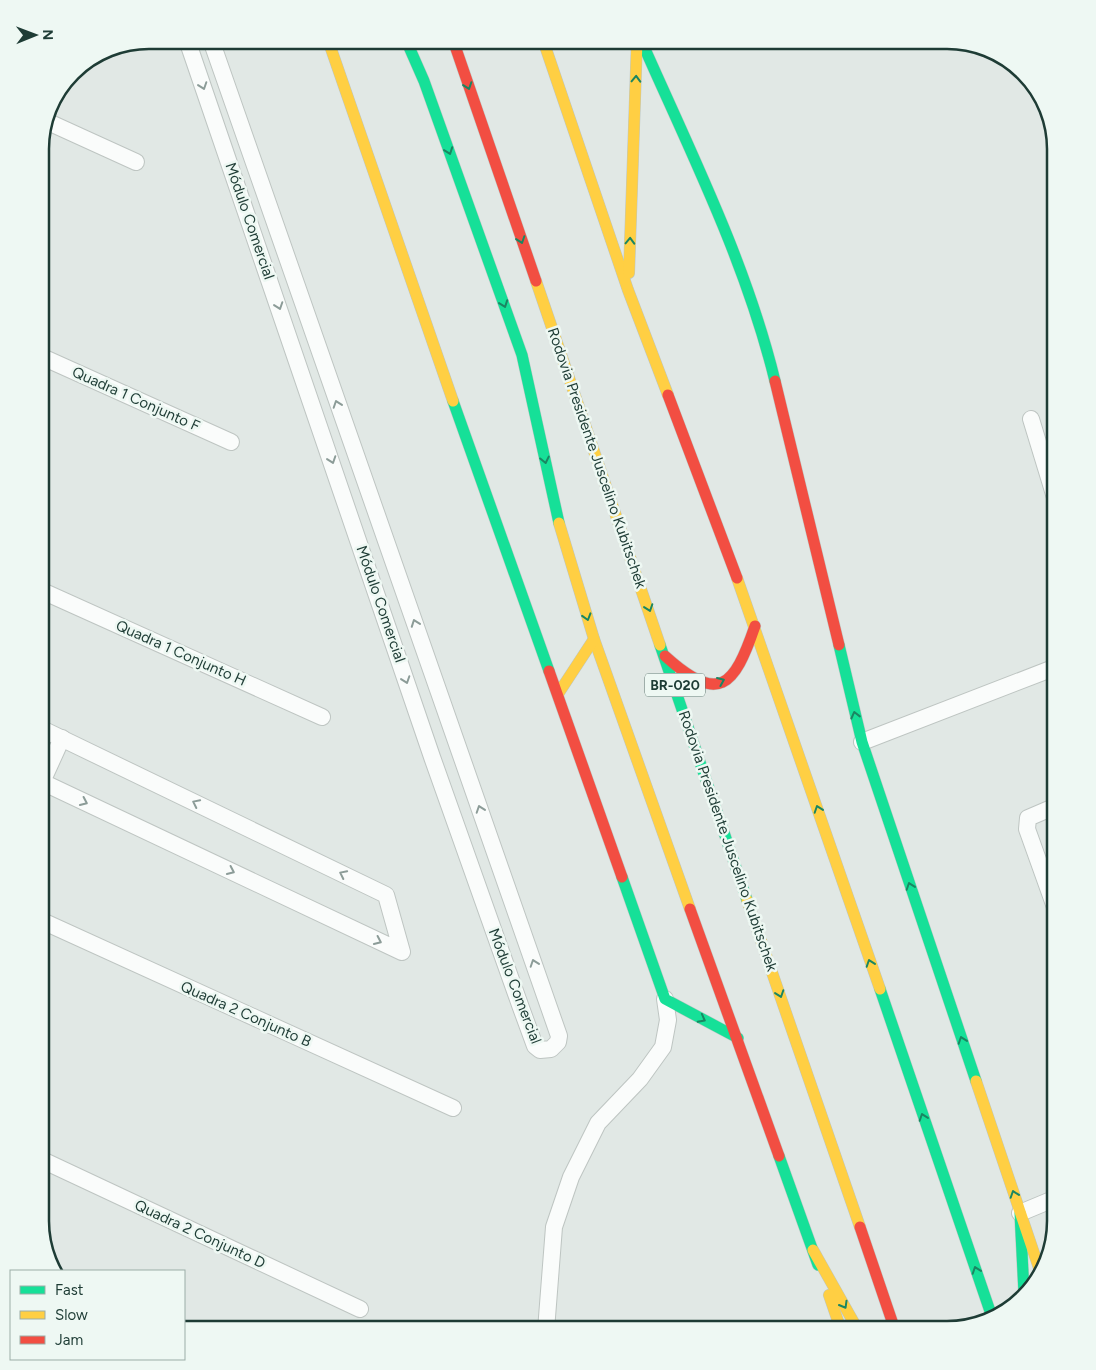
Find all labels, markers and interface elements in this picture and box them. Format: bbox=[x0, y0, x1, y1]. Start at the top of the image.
north arrow bbox=[10, 10, 60, 60]
text: N bbox=[39, 29, 56, 40]
one-way arrow bbox=[631, 74, 641, 82]
one-way arrow bbox=[197, 81, 207, 90]
one-way arrow bbox=[463, 81, 473, 90]
one-way arrow bbox=[443, 146, 453, 154]
street label: Módulo Comercial bbox=[222, 160, 278, 282]
one-way arrow bbox=[516, 235, 526, 244]
one-way arrow bbox=[625, 237, 635, 244]
one-way arrow bbox=[498, 299, 508, 307]
one-way arrow bbox=[273, 301, 283, 310]
street label: Rodovia Presidente Juscelino Kubitschek bbox=[544, 325, 650, 591]
street label: Quadra 1 Conjunto F bbox=[69, 363, 203, 435]
one-way arrow bbox=[333, 400, 343, 408]
one-way arrow bbox=[326, 455, 336, 463]
one-way arrow bbox=[540, 456, 550, 465]
street label: Módulo Comercial bbox=[353, 543, 409, 665]
one-way arrow bbox=[643, 604, 653, 612]
one-way arrow bbox=[581, 613, 591, 621]
street label: Quadra 1 Conjunto H bbox=[113, 616, 249, 690]
one-way arrow bbox=[411, 619, 421, 628]
road number: BR-020 bbox=[645, 674, 705, 696]
one-way arrow bbox=[401, 675, 411, 684]
one-way arrow bbox=[716, 677, 725, 688]
street label: Rodovia Presidente Juscelino Kubitschek bbox=[675, 708, 781, 974]
one-way arrow bbox=[851, 711, 861, 719]
one-way arrow bbox=[79, 796, 88, 806]
one-way arrow bbox=[192, 799, 201, 809]
one-way arrow bbox=[476, 806, 486, 814]
one-way arrow bbox=[814, 806, 824, 814]
one-way arrow bbox=[226, 865, 235, 876]
one-way arrow bbox=[339, 870, 348, 880]
one-way arrow bbox=[906, 883, 916, 891]
street label: Módulo Comercial bbox=[485, 926, 545, 1046]
one-way arrow bbox=[373, 935, 382, 945]
one-way arrow bbox=[530, 959, 540, 967]
one-way arrow bbox=[866, 959, 876, 968]
street label: Quadra 2 Conjunto B bbox=[178, 977, 314, 1051]
one-way arrow bbox=[775, 989, 785, 998]
one-way arrow bbox=[696, 1013, 705, 1023]
one-way arrow bbox=[958, 1037, 968, 1045]
one-way arrow bbox=[919, 1113, 929, 1121]
one-way arrow bbox=[1010, 1191, 1020, 1199]
street label: Quadra 2 Conjunto D bbox=[132, 1196, 268, 1272]
one-way arrow bbox=[972, 1267, 982, 1275]
legend bbox=[10, 1270, 185, 1360]
text: Fast bbox=[55, 1281, 84, 1299]
one-way arrow bbox=[838, 1300, 848, 1309]
text: Slow bbox=[55, 1306, 88, 1324]
text: Jam bbox=[55, 1331, 83, 1349]

